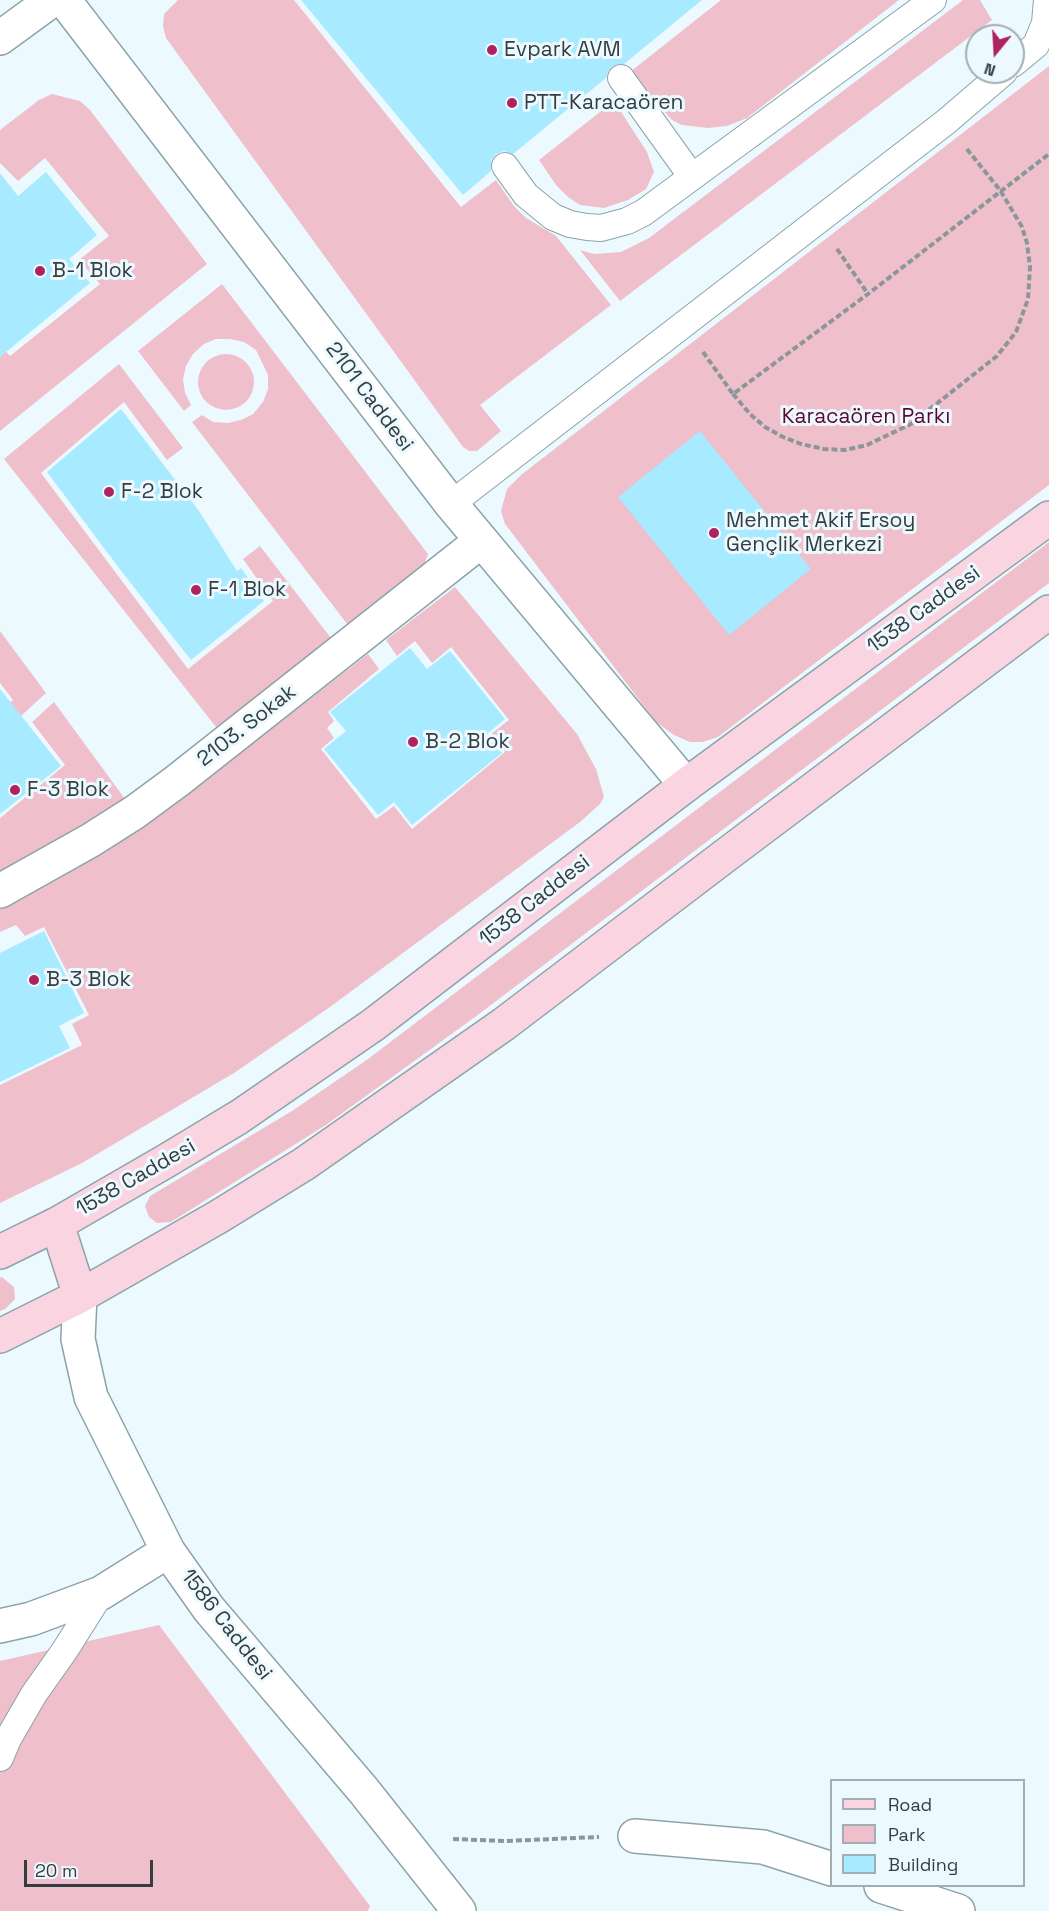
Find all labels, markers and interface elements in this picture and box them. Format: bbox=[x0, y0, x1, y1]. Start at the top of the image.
north arrow bbox=[965, 24, 1025, 84]
place label: Evpark AVM bbox=[504, 37, 621, 63]
marker: Evpark AVM bbox=[485, 43, 499, 57]
text: N bbox=[982, 58, 998, 81]
place label: PTT-Karacaören bbox=[524, 90, 683, 116]
marker: PTT-Karacaören bbox=[505, 96, 519, 110]
place label: B-1 Blok bbox=[52, 258, 133, 284]
marker: B-1 Blok bbox=[33, 264, 47, 278]
street label: 2101 Caddesi bbox=[320, 337, 418, 457]
park label: Karacaören Parkı bbox=[782, 404, 950, 430]
place label: F-2 Blok bbox=[121, 479, 203, 505]
marker: F-2 Blok bbox=[102, 485, 116, 499]
place label: Mehmet Akif Ersoy Gençlik Merkezi bbox=[726, 508, 915, 558]
marker: Mehmet Akif Ersoy Gençlik Merkezi bbox=[707, 526, 721, 540]
street label: 1538 Caddesi bbox=[863, 561, 985, 659]
place label: F-1 Blok bbox=[208, 577, 286, 603]
marker: F-1 Blok bbox=[189, 583, 203, 597]
street label: 2103. Sokak bbox=[193, 680, 301, 772]
place label: B-2 Blok bbox=[425, 729, 510, 755]
marker: B-2 Blok bbox=[406, 735, 420, 749]
place label: F-3 Blok bbox=[27, 777, 109, 803]
marker: F-3 Blok bbox=[8, 783, 22, 797]
street label: 1538 Caddesi bbox=[475, 850, 595, 952]
place label: B-3 Blok bbox=[46, 967, 131, 993]
marker: B-3 Blok bbox=[27, 973, 41, 987]
street label: 1538 Caddesi bbox=[72, 1134, 200, 1222]
street label: 1586 Caddesi bbox=[175, 1565, 277, 1685]
legend bbox=[830, 1779, 1025, 1887]
text: Road bbox=[888, 1793, 932, 1816]
text: Park bbox=[888, 1823, 925, 1846]
scale bar bbox=[27, 1848, 156, 1886]
text: Building bbox=[888, 1853, 958, 1876]
text: 20 m bbox=[35, 1859, 78, 1882]

